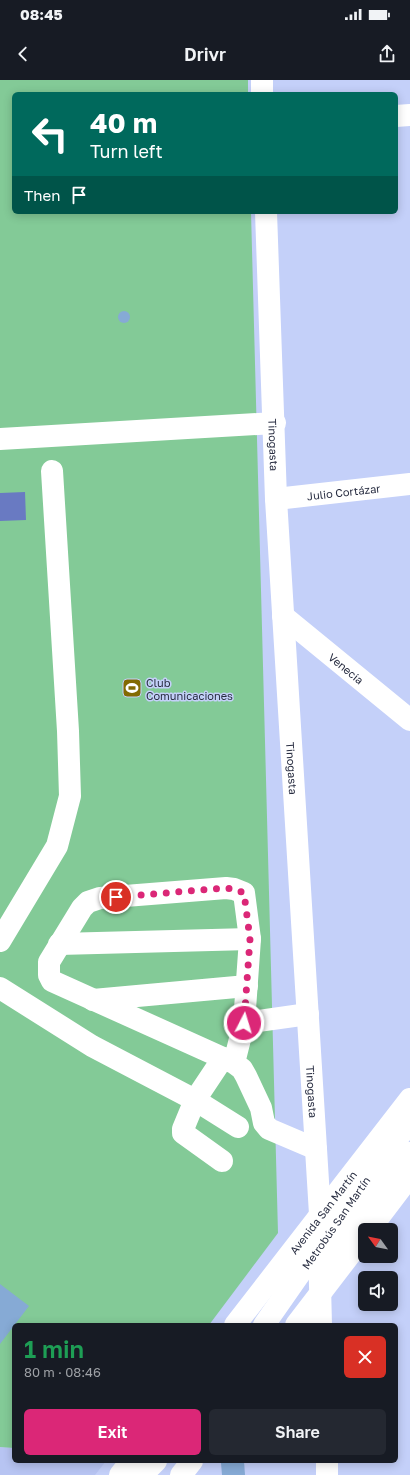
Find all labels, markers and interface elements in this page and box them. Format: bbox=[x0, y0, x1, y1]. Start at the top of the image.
text: 08:45 bbox=[20, 5, 63, 23]
icon: back bbox=[12, 43, 34, 65]
text: Drivr bbox=[184, 43, 226, 65]
icon: share bbox=[376, 43, 398, 65]
text: 40 m bbox=[90, 106, 157, 139]
icon: left bbox=[24, 108, 76, 160]
text: Turn left bbox=[90, 140, 163, 162]
icon: arrive bbox=[68, 184, 90, 206]
text: Then bbox=[24, 186, 60, 204]
street label: Tinogasta bbox=[267, 418, 282, 471]
street label: Julio Cortázar bbox=[306, 481, 382, 502]
street label: Venecia bbox=[326, 650, 367, 686]
place label: Club Comunicaciones bbox=[146, 676, 233, 702]
sports icon: Club Comunicaciones bbox=[121, 677, 143, 699]
street label: Tinogasta bbox=[284, 742, 301, 795]
pin bbox=[99, 880, 133, 914]
icon: arrive bbox=[105, 886, 127, 908]
position arrow bbox=[223, 1002, 265, 1044]
street label: Tinogasta bbox=[304, 1065, 321, 1118]
street label: Avenida San Martín bbox=[286, 1168, 359, 1256]
street label: Metrobús San Martín bbox=[299, 1173, 372, 1271]
north arrow bbox=[358, 1223, 398, 1263]
map controls bbox=[358, 1223, 398, 1311]
button: sound bbox=[358, 1271, 398, 1311]
text: 1 min bbox=[24, 1334, 84, 1363]
button: close bbox=[344, 1336, 386, 1378]
text: 80 m · 08:46 bbox=[24, 1364, 101, 1380]
button: Exit bbox=[24, 1409, 201, 1455]
button: Share bbox=[209, 1409, 386, 1455]

